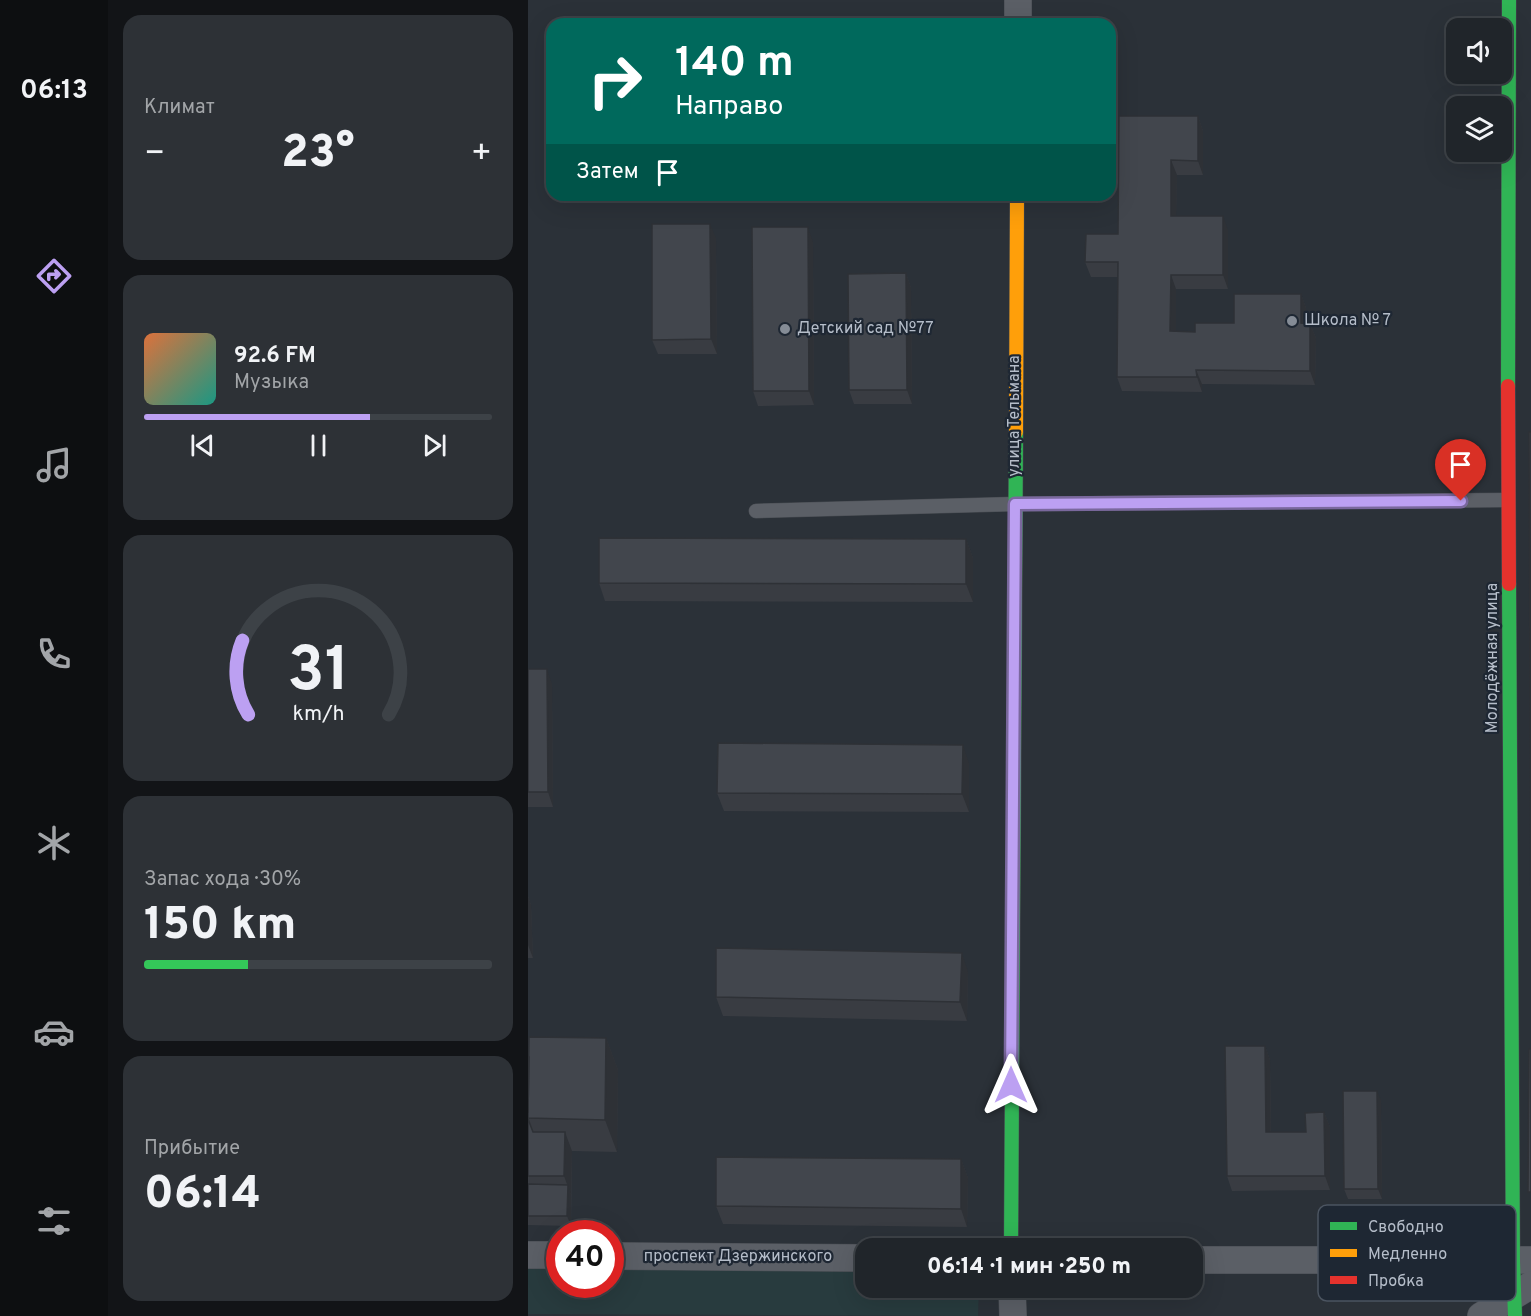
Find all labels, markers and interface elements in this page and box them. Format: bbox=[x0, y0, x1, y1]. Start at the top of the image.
map controls bbox=[1446, 18, 1512, 162]
button: sound bbox=[1446, 18, 1512, 84]
text: 140 m bbox=[675, 38, 794, 91]
icon: right bbox=[576, 42, 654, 120]
text: 06:13 bbox=[20, 74, 88, 108]
text: Направо bbox=[675, 90, 783, 124]
text: Климат bbox=[144, 95, 215, 121]
button: layers bbox=[1446, 96, 1512, 162]
text: 23° bbox=[281, 126, 355, 183]
text: − bbox=[144, 134, 165, 176]
text: + bbox=[471, 134, 492, 176]
icon: arrive bbox=[651, 156, 684, 189]
text: Затем bbox=[576, 159, 639, 186]
icon: directions bbox=[33, 255, 75, 297]
place label: Школа № 7 bbox=[1304, 311, 1391, 331]
marker: Школа № 7 bbox=[1285, 314, 1299, 328]
place label: Детский сад №77 bbox=[797, 319, 934, 339]
marker: Детский сад №77 bbox=[778, 322, 792, 336]
text: 92.6 FM bbox=[234, 343, 316, 370]
street label: улица Тельмана bbox=[1005, 355, 1025, 477]
text: Музыка bbox=[234, 370, 309, 396]
icon: previous bbox=[186, 429, 219, 462]
icon: pause bbox=[302, 429, 335, 462]
icon: next bbox=[418, 429, 451, 462]
pin bbox=[1435, 439, 1486, 501]
icon: music bbox=[33, 444, 75, 486]
icon: arrive bbox=[1444, 448, 1477, 481]
street label: Молодёжная улица bbox=[1483, 583, 1503, 733]
icon: phone bbox=[33, 633, 75, 675]
text: 31 bbox=[287, 634, 349, 713]
text: km/h bbox=[292, 701, 344, 728]
icon: climate bbox=[33, 822, 75, 864]
text: Запас хода · 30% bbox=[144, 867, 301, 893]
text: 150 km bbox=[144, 898, 296, 955]
icon: car bbox=[33, 1011, 75, 1053]
position arrow bbox=[979, 1053, 1043, 1117]
text: Прибытие bbox=[144, 1136, 240, 1162]
text: 06:14 bbox=[144, 1167, 261, 1224]
icon: filters bbox=[33, 1200, 75, 1242]
legend bbox=[1318, 1205, 1516, 1301]
text: Свободно bbox=[1368, 1218, 1444, 1238]
speed limit sign: 40 bbox=[546, 1220, 624, 1298]
text: Медленно bbox=[1368, 1245, 1447, 1265]
street label: проспект Дзержинского bbox=[644, 1247, 832, 1267]
text: 06:14 · 1 мин · 250 m bbox=[927, 1254, 1131, 1281]
text: Пробка bbox=[1368, 1272, 1424, 1292]

